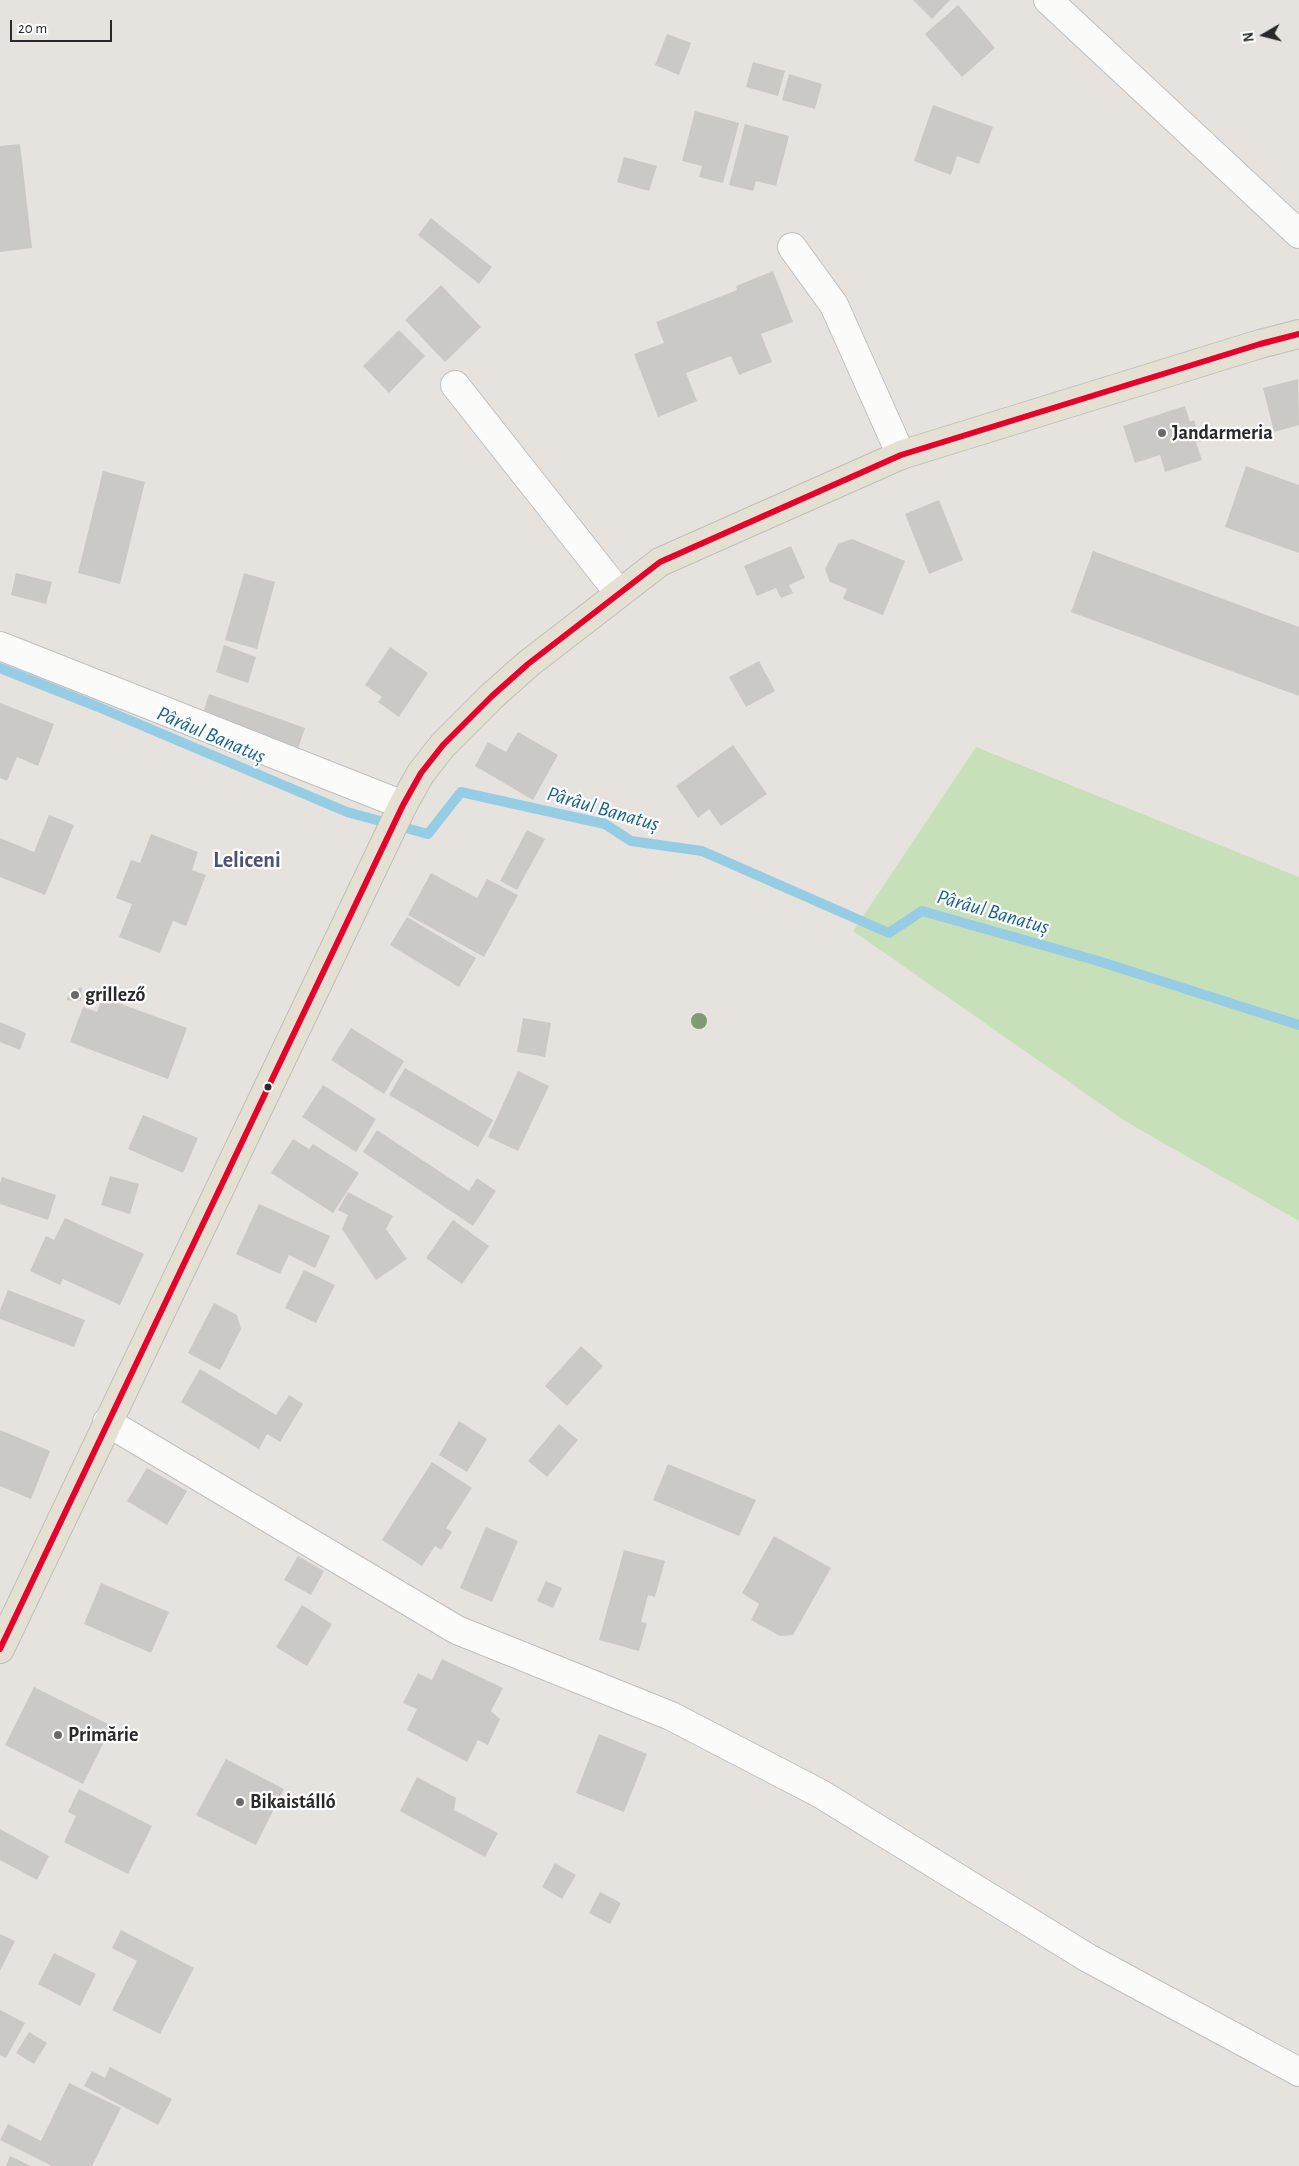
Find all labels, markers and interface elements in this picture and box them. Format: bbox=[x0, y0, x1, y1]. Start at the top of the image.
scale bar bbox=[12, 10, 115, 42]
north arrow bbox=[1239, 10, 1289, 60]
text: 20 m bbox=[18, 21, 47, 36]
text: N bbox=[1242, 31, 1257, 43]
place label: Jandarmeria bbox=[1172, 421, 1273, 445]
marker: Jandarmeria bbox=[1156, 427, 1168, 439]
water label: Pârâul Banatuș bbox=[153, 701, 269, 769]
water label: Pârâul Banatuș bbox=[544, 781, 662, 837]
district label: Leliceni bbox=[213, 847, 281, 873]
water label: Pârâul Banatuș bbox=[934, 884, 1052, 940]
place label: grillező bbox=[85, 983, 145, 1007]
marker: grillező bbox=[69, 989, 81, 1001]
unlabelled marker bbox=[263, 1082, 273, 1092]
place label: Primărie bbox=[68, 1723, 138, 1747]
marker: Primărie bbox=[52, 1729, 64, 1741]
place label: Bikaistálló bbox=[250, 1790, 336, 1814]
marker: Bikaistálló bbox=[234, 1796, 246, 1808]

